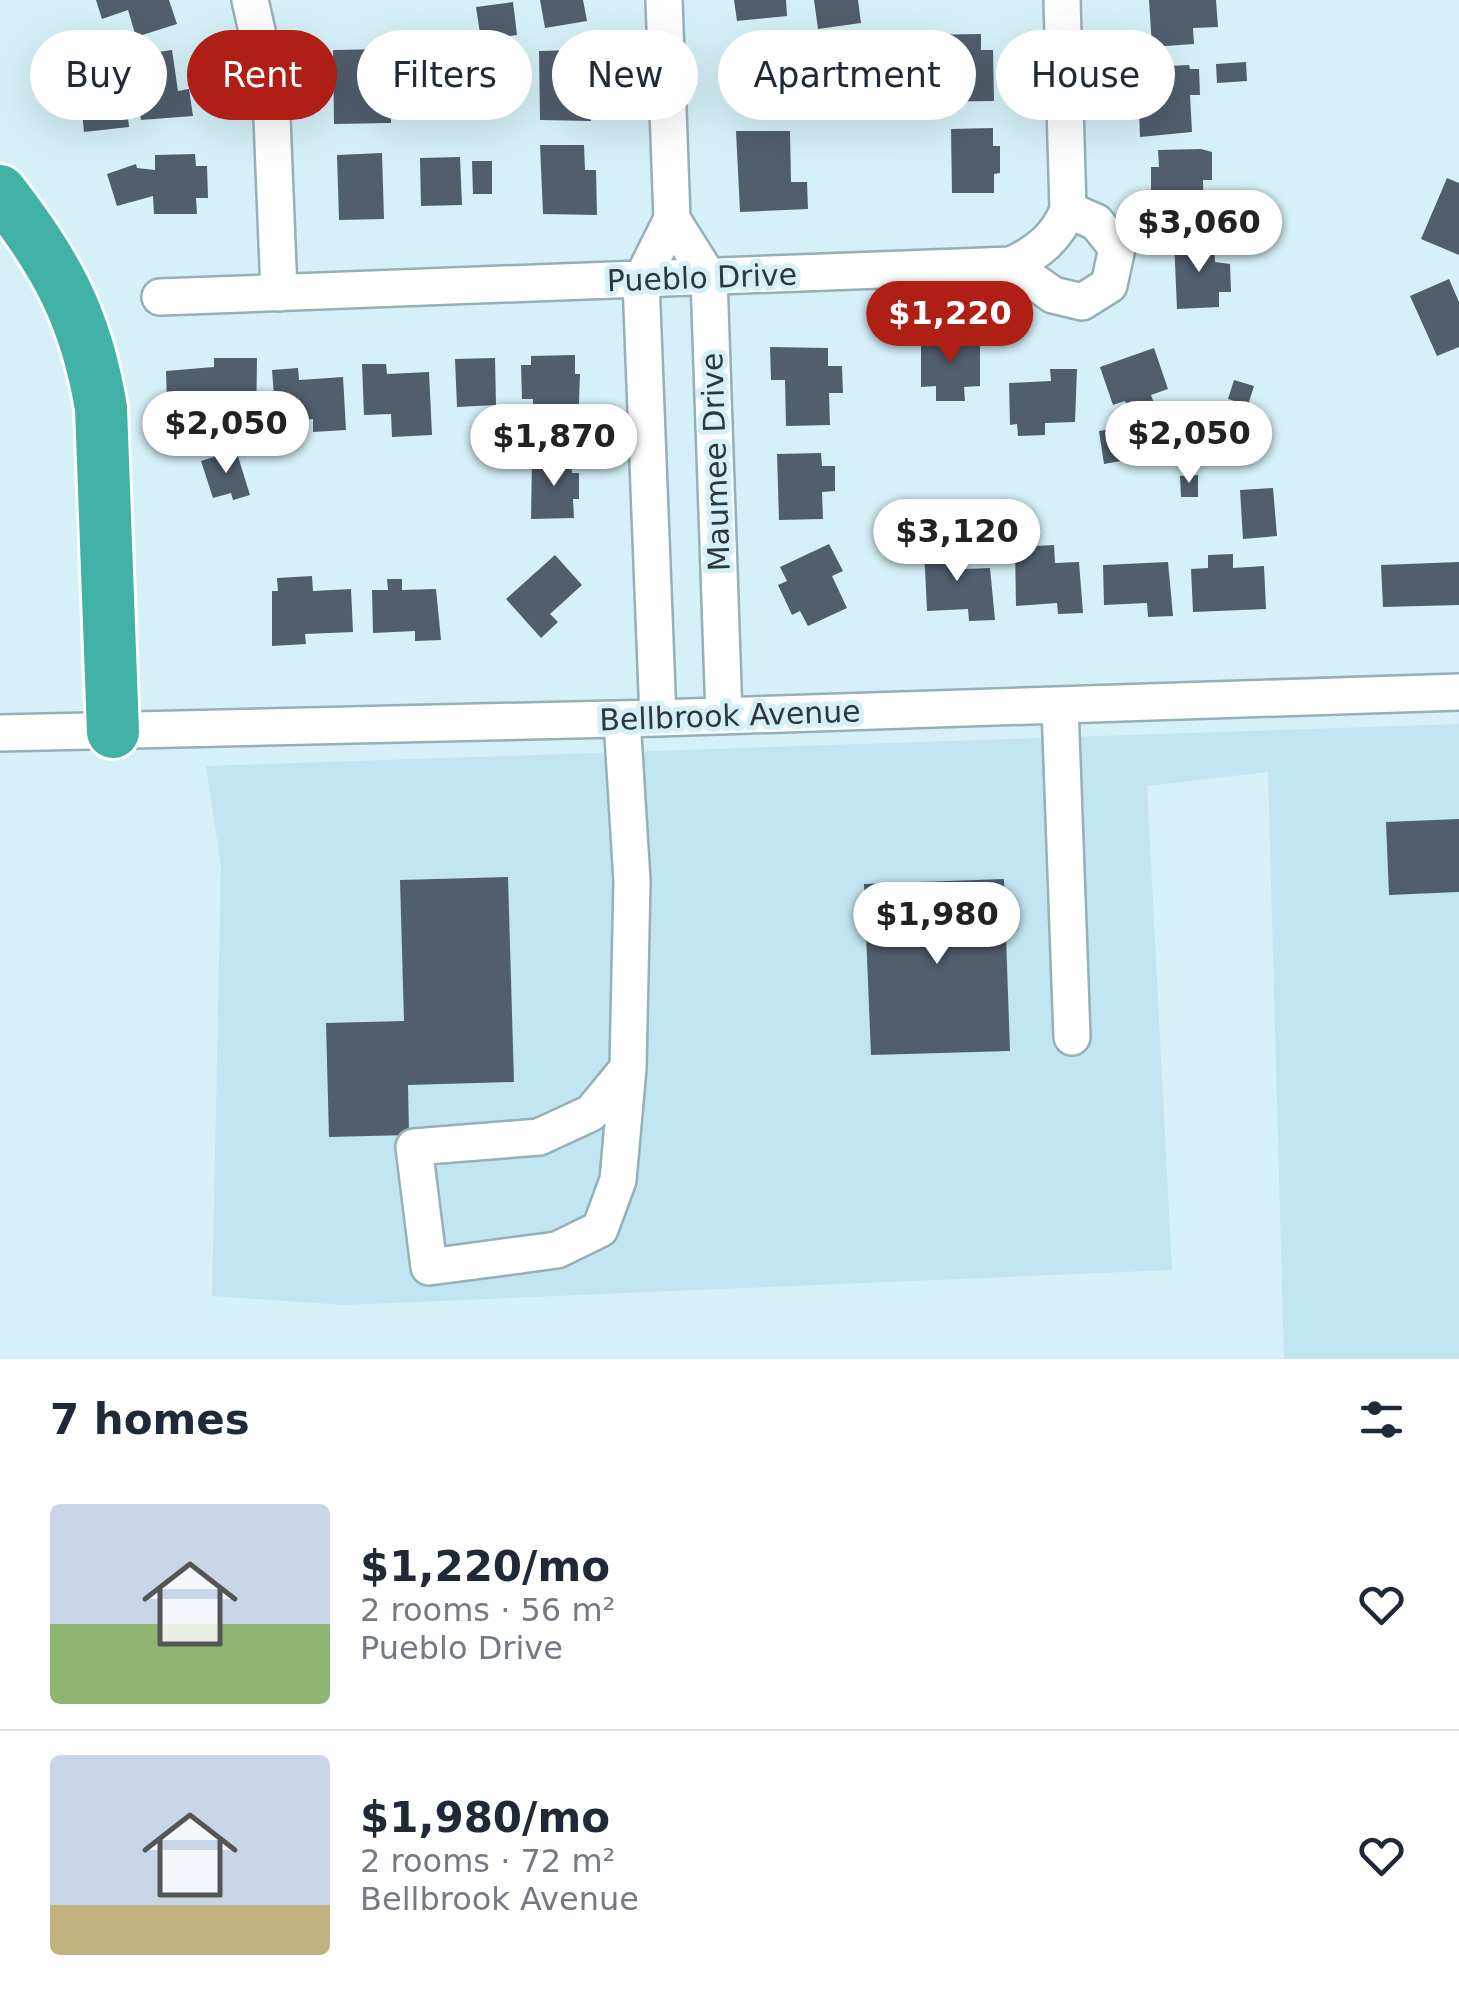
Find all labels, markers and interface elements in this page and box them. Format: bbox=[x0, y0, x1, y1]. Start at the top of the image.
chip: Buy bbox=[30, 30, 167, 120]
chip: Rent bbox=[187, 30, 337, 120]
chip: Filters bbox=[357, 30, 532, 120]
chip: New bbox=[552, 30, 698, 120]
chip: Apartment bbox=[718, 30, 976, 120]
chip: House bbox=[996, 30, 1175, 120]
pin: $3,060 bbox=[1118, 190, 1280, 275]
text: $3,060 bbox=[1137, 203, 1261, 241]
street label: Pueblo Drive bbox=[606, 257, 798, 298]
pin: $1,220 bbox=[869, 281, 1031, 366]
text: $1,220 bbox=[888, 294, 1012, 332]
street label: Maumee Drive bbox=[694, 352, 737, 572]
pin: $2,050 bbox=[145, 391, 307, 476]
pin: $2,050 bbox=[1108, 401, 1270, 486]
text: $2,050 bbox=[164, 404, 288, 442]
pin: $1,870 bbox=[473, 404, 635, 489]
text: $2,050 bbox=[1127, 414, 1251, 452]
text: $1,870 bbox=[492, 417, 616, 455]
pin: $3,120 bbox=[876, 499, 1038, 584]
text: $3,120 bbox=[895, 512, 1019, 550]
street label: Bellbrook Avenue bbox=[599, 693, 861, 738]
pin: $1,980 bbox=[856, 882, 1018, 967]
text: $1,980 bbox=[875, 895, 999, 933]
icon: filters bbox=[1354, 1392, 1409, 1447]
text: 7 homes bbox=[50, 1395, 250, 1444]
text: $1,220/mo bbox=[360, 1542, 610, 1591]
icon: home bbox=[130, 1544, 250, 1664]
icon: heart bbox=[1354, 1577, 1409, 1632]
text: 2 rooms · 56 m² bbox=[360, 1591, 615, 1629]
text: Pueblo Drive bbox=[360, 1629, 563, 1667]
text: $1,980/mo bbox=[360, 1793, 610, 1842]
icon: home bbox=[130, 1795, 250, 1915]
icon: heart bbox=[1354, 1828, 1409, 1883]
text: 2 rooms · 72 m² bbox=[360, 1842, 615, 1880]
text: Bellbrook Avenue bbox=[360, 1880, 639, 1918]

